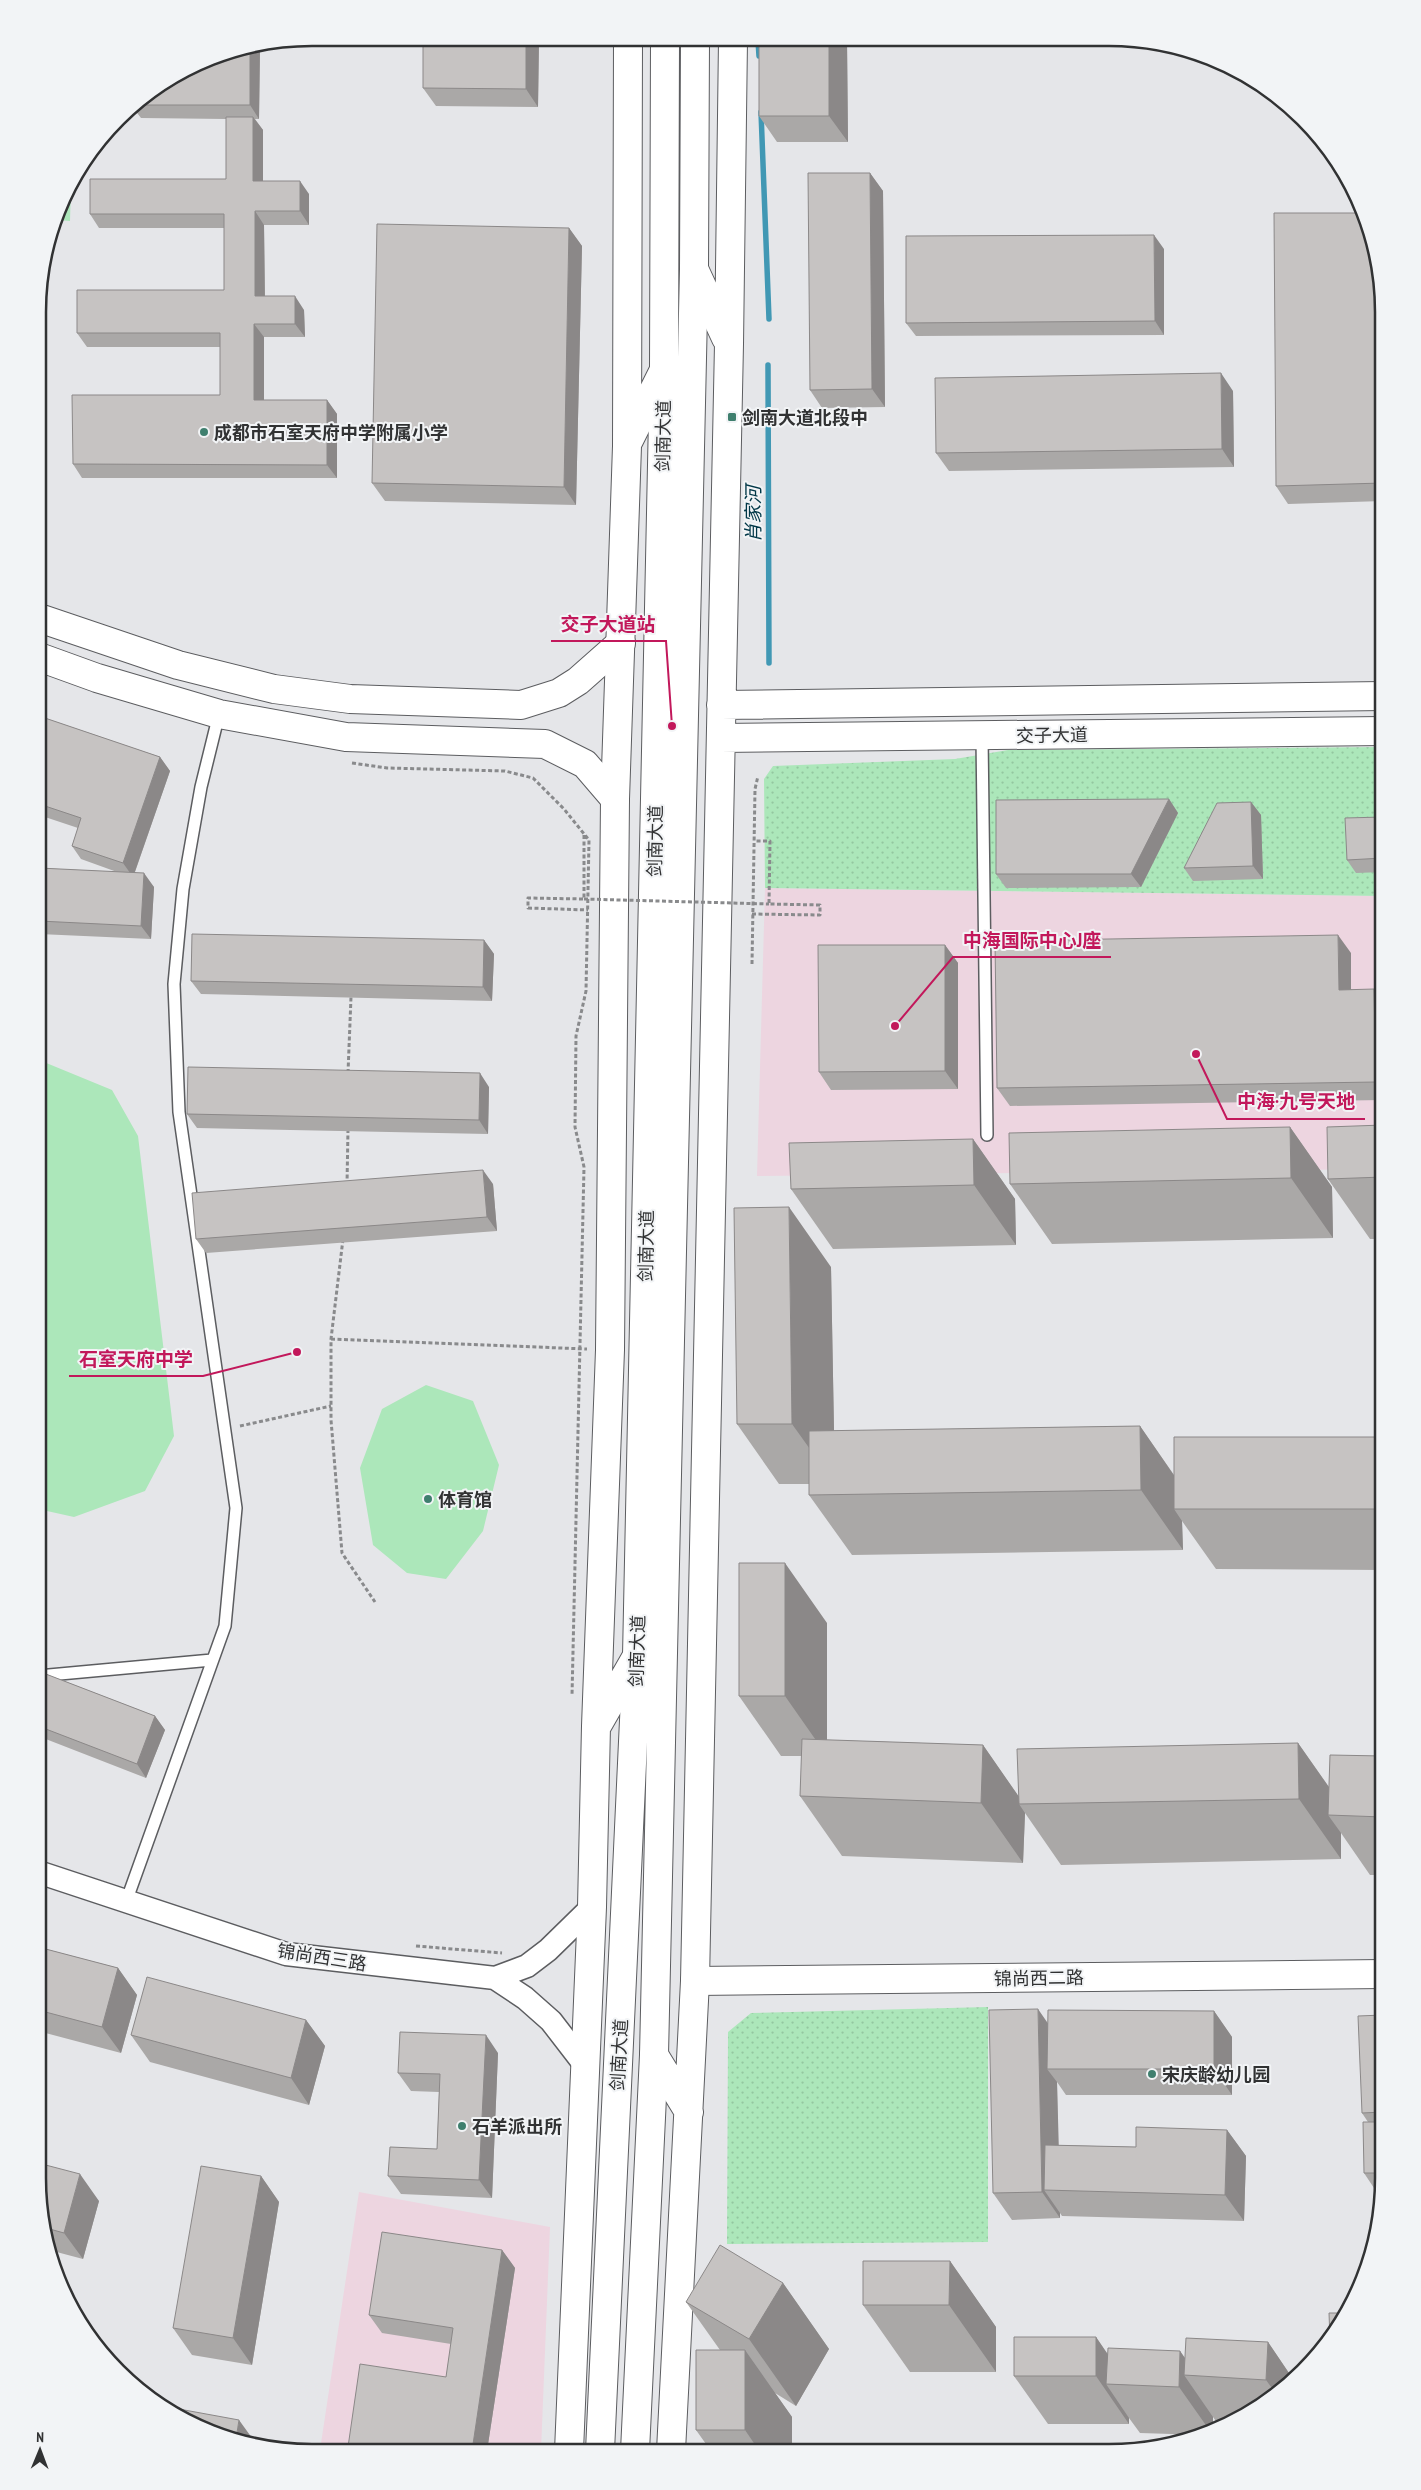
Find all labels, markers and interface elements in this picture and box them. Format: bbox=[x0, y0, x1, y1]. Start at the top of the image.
street label: 剑南大道 bbox=[651, 400, 675, 472]
place label: 剑南大道北段中 bbox=[742, 406, 868, 429]
marker: 剑南大道北段中 bbox=[726, 411, 738, 423]
place label: 成都市石室天府中学附属小学 bbox=[214, 421, 448, 444]
marker: 成都市石室天府中学附属小学 bbox=[198, 426, 210, 438]
water label: 肖家河 bbox=[741, 482, 765, 543]
callout: 交子大道站 bbox=[551, 607, 666, 641]
text: 交子大道站 bbox=[560, 612, 656, 636]
street label: 交子大道 bbox=[1016, 723, 1088, 747]
street label: 剑南大道 bbox=[643, 805, 667, 877]
callout: 中海国际中心J座 bbox=[953, 923, 1111, 957]
text: 中海国际中心J座 bbox=[963, 928, 1101, 952]
callout: 中海·九号天地 bbox=[1227, 1085, 1365, 1119]
text: 中海·九号天地 bbox=[1237, 1089, 1355, 1113]
street label: 剑南大道 bbox=[634, 1210, 658, 1282]
callout: 石室天府中学 bbox=[69, 1342, 203, 1376]
text: 石室天府中学 bbox=[79, 1347, 193, 1371]
place label: 体育馆 bbox=[438, 1488, 492, 1511]
marker: 体育馆 bbox=[422, 1493, 434, 1505]
street label: 剑南大道 bbox=[624, 1615, 650, 1687]
street label: 锦尚西三路 bbox=[276, 1939, 368, 1975]
street label: 锦尚西二路 bbox=[994, 1966, 1084, 1990]
street label: 剑南大道 bbox=[606, 2018, 632, 2092]
place label: 宋庆龄幼儿园 bbox=[1162, 2063, 1270, 2086]
marker: 宋庆龄幼儿园 bbox=[1146, 2068, 1158, 2080]
place label: 石羊派出所 bbox=[472, 2115, 562, 2138]
marker: 石羊派出所 bbox=[456, 2120, 468, 2132]
north arrow bbox=[15, 2425, 65, 2475]
text: N bbox=[36, 2428, 44, 2446]

